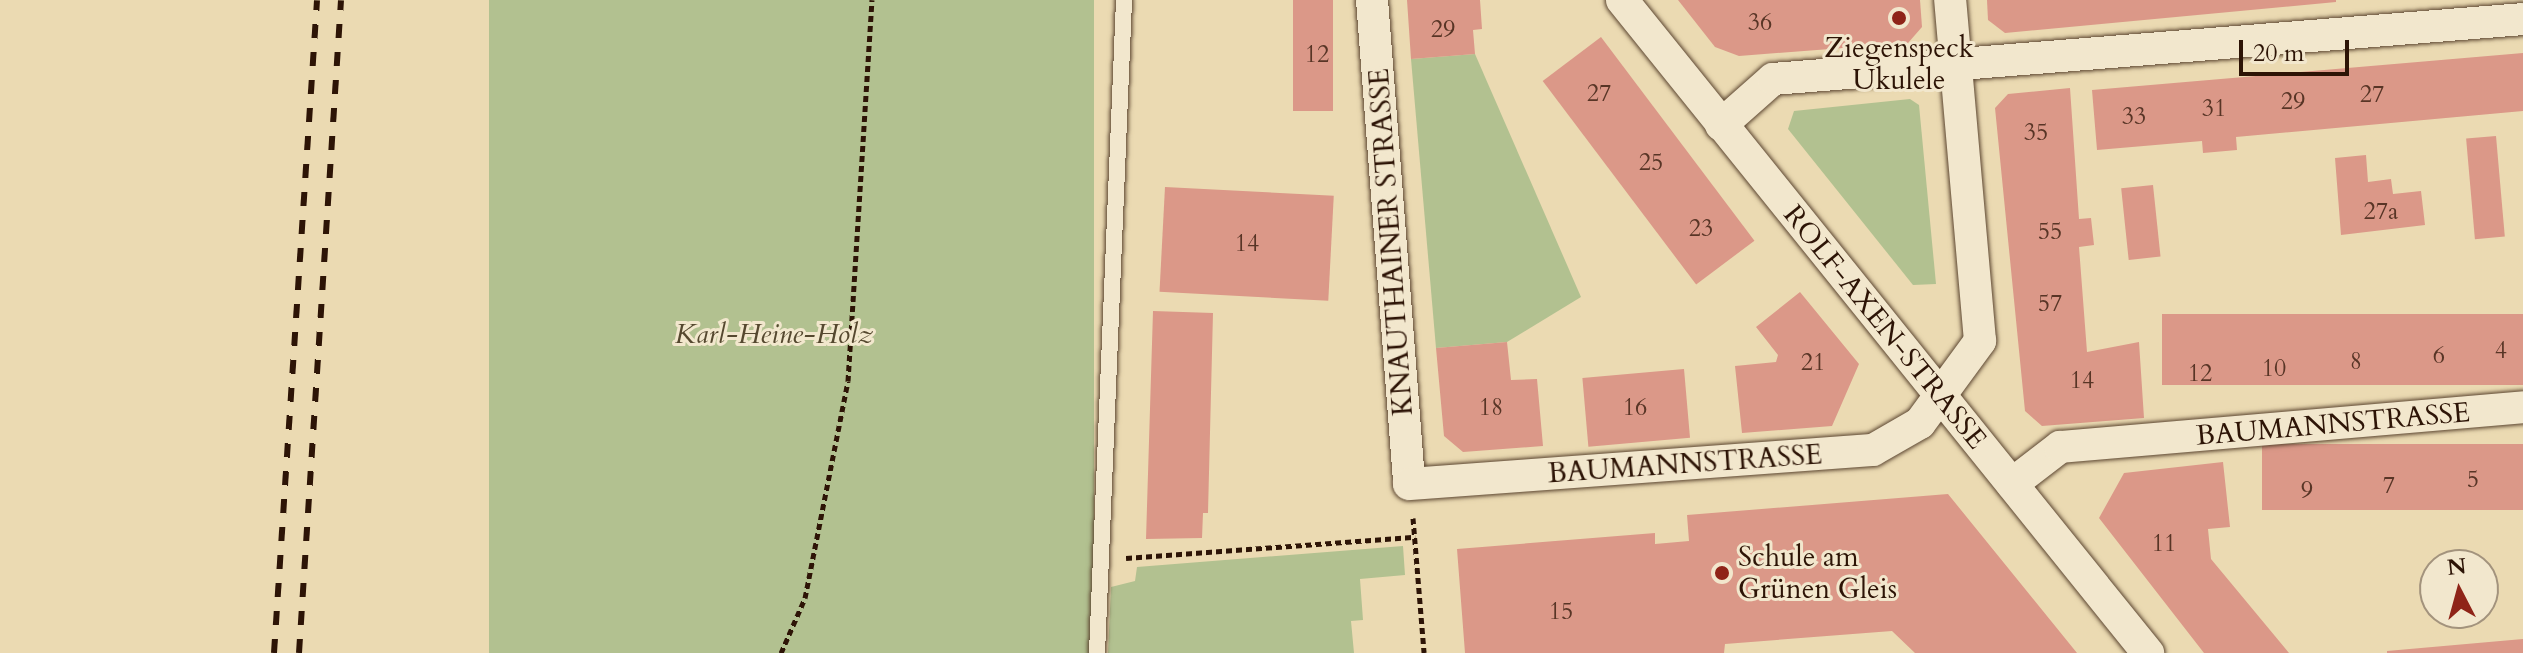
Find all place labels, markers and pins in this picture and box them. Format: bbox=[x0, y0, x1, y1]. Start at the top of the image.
marker: Ziegenspeck Ukulele bbox=[1890, 9, 1908, 27]
place label: Ziegenspeck Ukulele bbox=[1824, 31, 1974, 97]
place label: Schule am Grünen Gleis bbox=[1738, 540, 1897, 606]
marker: Schule am Grünen Gleis bbox=[1713, 564, 1731, 582]

